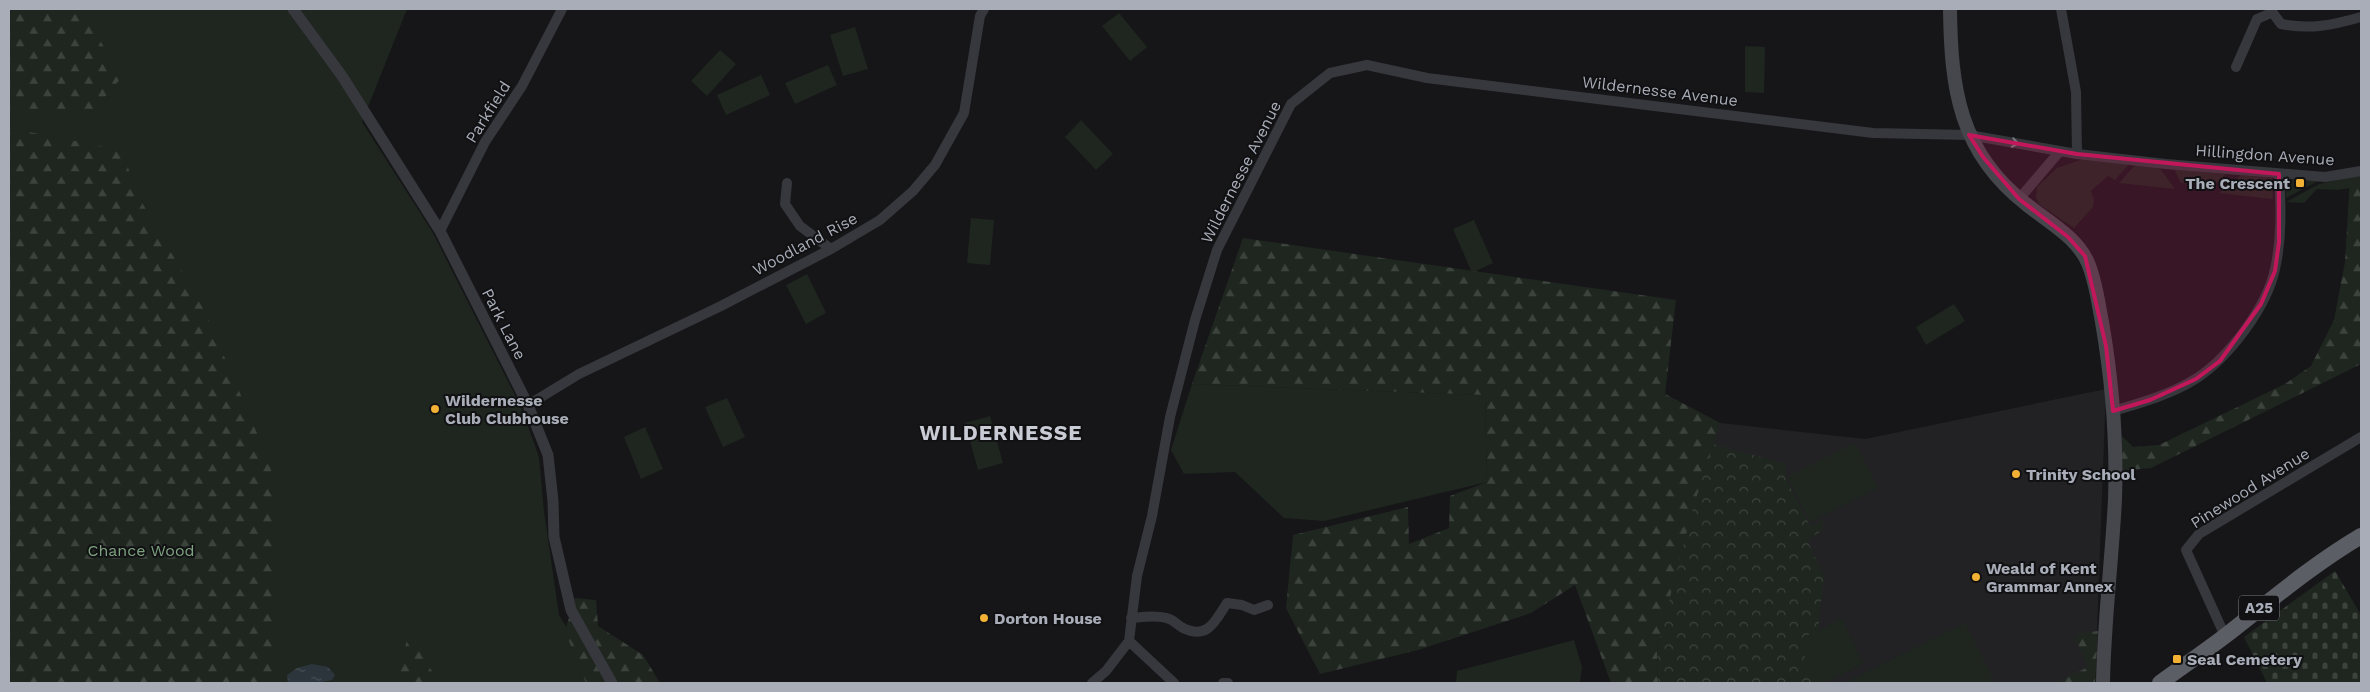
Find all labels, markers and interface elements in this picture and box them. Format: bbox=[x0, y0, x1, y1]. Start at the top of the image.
street label: Wildernesse Avenue bbox=[1581, 72, 1739, 110]
street label: Parkfield bbox=[462, 78, 514, 146]
street label: Wildernesse Avenue bbox=[1197, 98, 1285, 246]
one-way arrow bbox=[2010, 137, 2019, 147]
street label: Hillingdon Avenue bbox=[2195, 141, 2335, 169]
place label: The Crescent bbox=[2185, 174, 2290, 193]
marker: The Crescent bbox=[2294, 177, 2306, 189]
street label: Woodland Rise bbox=[749, 208, 861, 280]
street label: Park Lane bbox=[478, 285, 530, 363]
place label: Wildernesse Club Clubhouse bbox=[445, 391, 569, 428]
marker: Wildernesse Club Clubhouse bbox=[429, 403, 441, 415]
district label: WILDERNESSE bbox=[919, 420, 1083, 445]
street label: Pinewood Avenue bbox=[2187, 444, 2313, 532]
place label: Trinity School bbox=[2026, 465, 2136, 484]
marker: Trinity School bbox=[2010, 468, 2022, 480]
park label: Chance Wood bbox=[87, 541, 195, 560]
place label: Weald of Kent Grammar Annex bbox=[1986, 559, 2113, 596]
marker: Weald of Kent Grammar Annex bbox=[1970, 571, 1982, 583]
road number: A25 bbox=[2239, 596, 2279, 620]
place label: Dorton House bbox=[994, 609, 1102, 628]
marker: Dorton House bbox=[978, 612, 990, 624]
place label: Seal Cemetery bbox=[2187, 650, 2303, 669]
marker: Seal Cemetery bbox=[2171, 653, 2183, 665]

